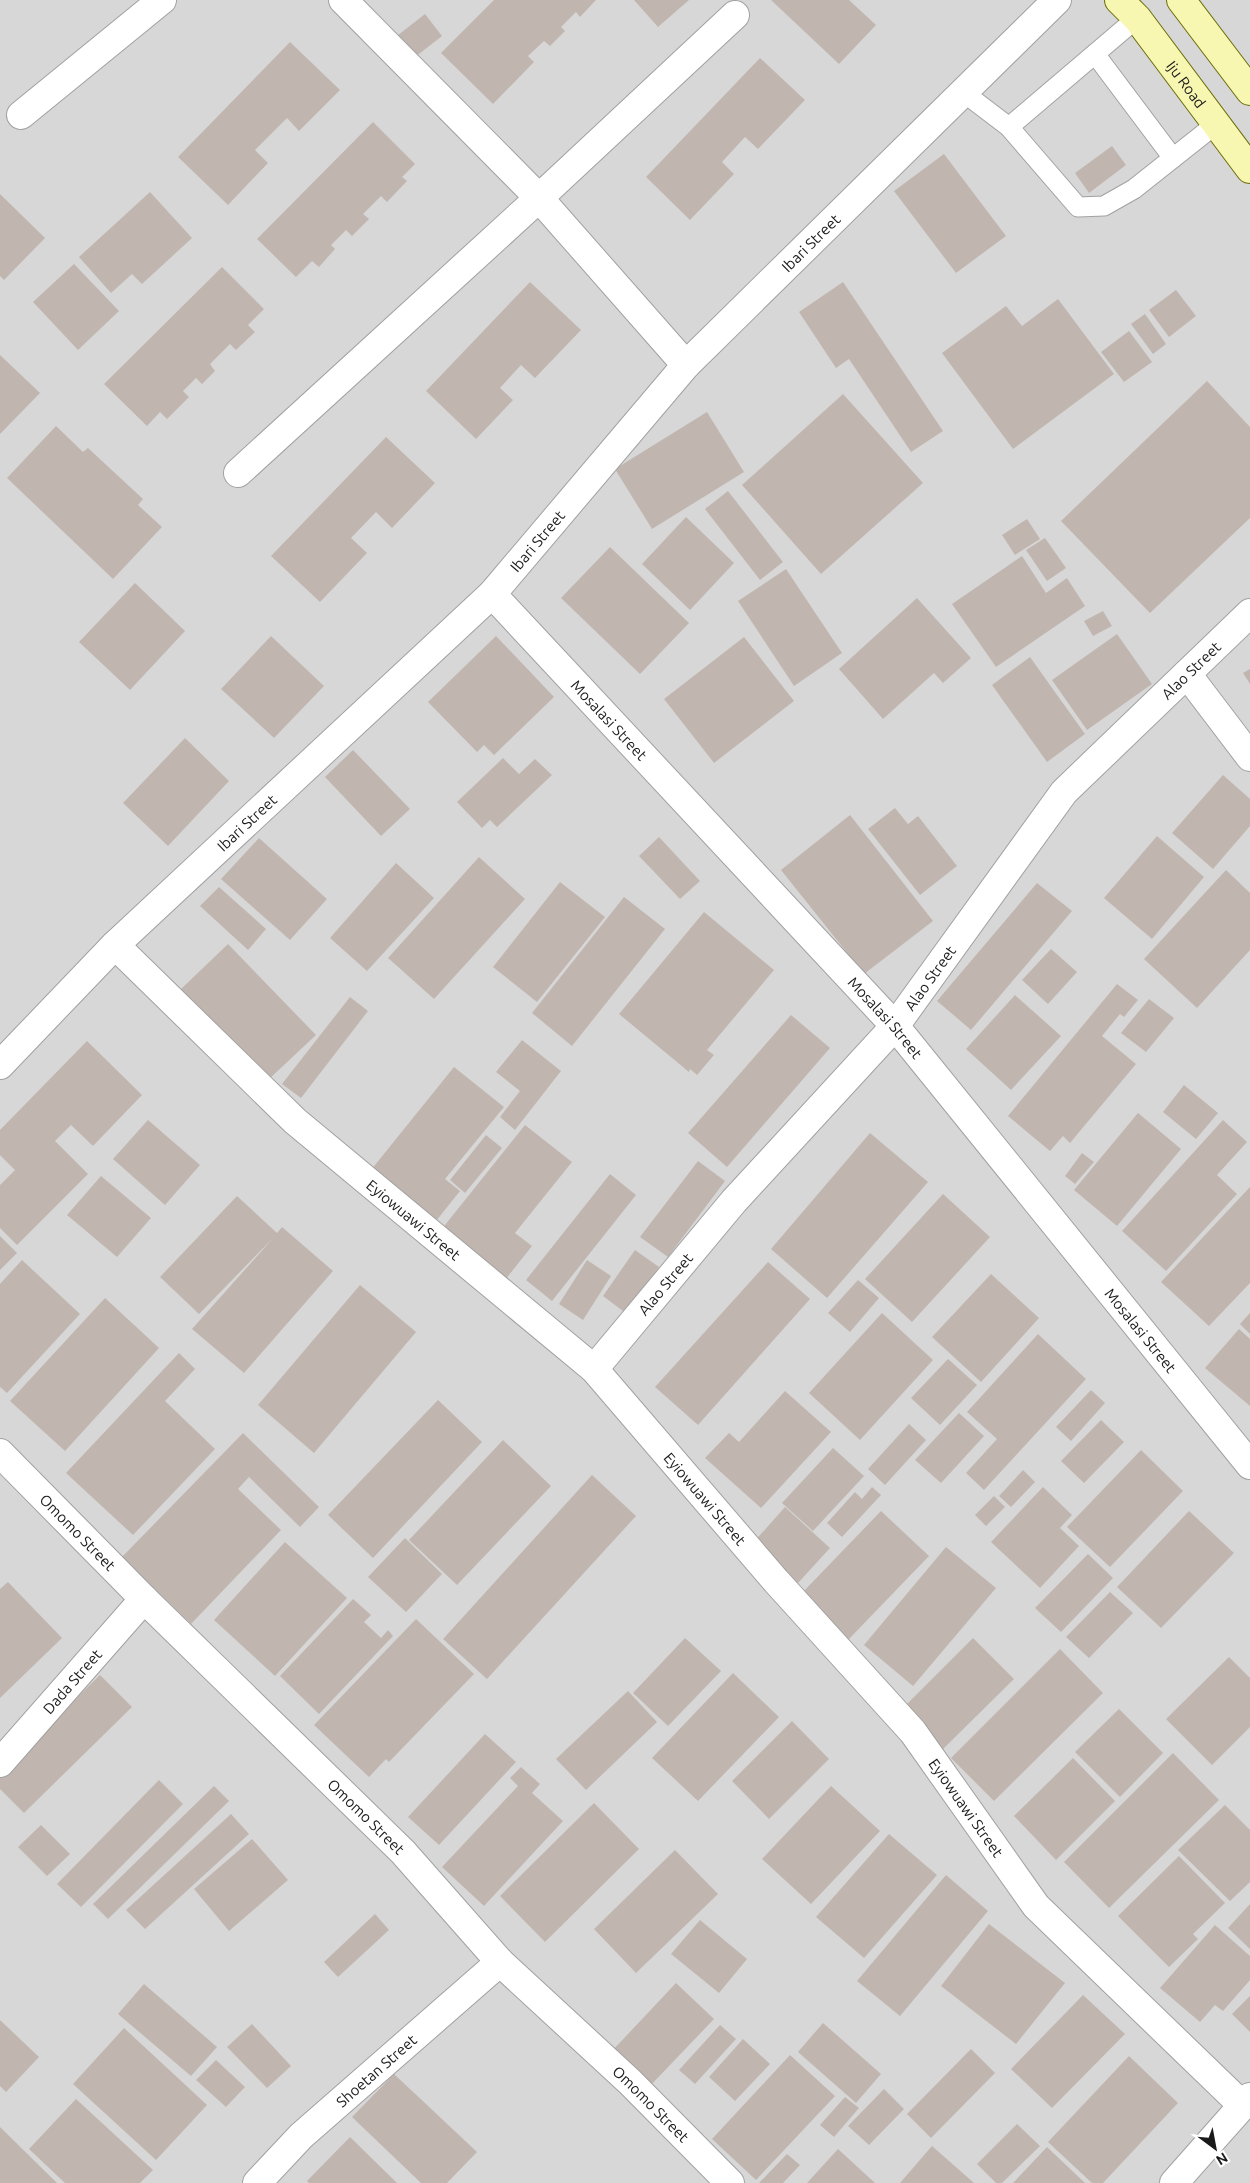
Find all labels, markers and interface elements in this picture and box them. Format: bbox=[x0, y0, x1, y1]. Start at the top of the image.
street label: Iju Road bbox=[1163, 57, 1209, 111]
street label: Ibari Street bbox=[778, 210, 843, 275]
street label: Ibari Street bbox=[506, 507, 568, 575]
street label: Alao Street bbox=[1158, 638, 1224, 702]
street label: Mosalasi Street bbox=[568, 676, 651, 763]
street label: Ibari Street bbox=[213, 791, 280, 854]
street label: Alao Street bbox=[901, 942, 959, 1013]
street label: Mosalasi Street bbox=[845, 973, 926, 1062]
street label: Eyiowuawi Street bbox=[363, 1176, 464, 1263]
street label: Alao Street bbox=[634, 1249, 696, 1318]
street label: Mosalasi Street bbox=[1102, 1285, 1180, 1376]
street label: Eyiowuawi Street bbox=[661, 1449, 750, 1548]
street label: Omomo Street bbox=[37, 1490, 119, 1574]
street label: Dada Street bbox=[39, 1645, 105, 1717]
street label: Eyiowuawi Street bbox=[926, 1755, 1007, 1860]
street label: Omomo Street bbox=[325, 1775, 408, 1858]
street label: Shoetan Street bbox=[332, 2031, 420, 2110]
street label: Omomo Street bbox=[610, 2062, 693, 2145]
north arrow bbox=[1190, 2123, 1240, 2173]
text: N bbox=[1213, 2149, 1231, 2169]

